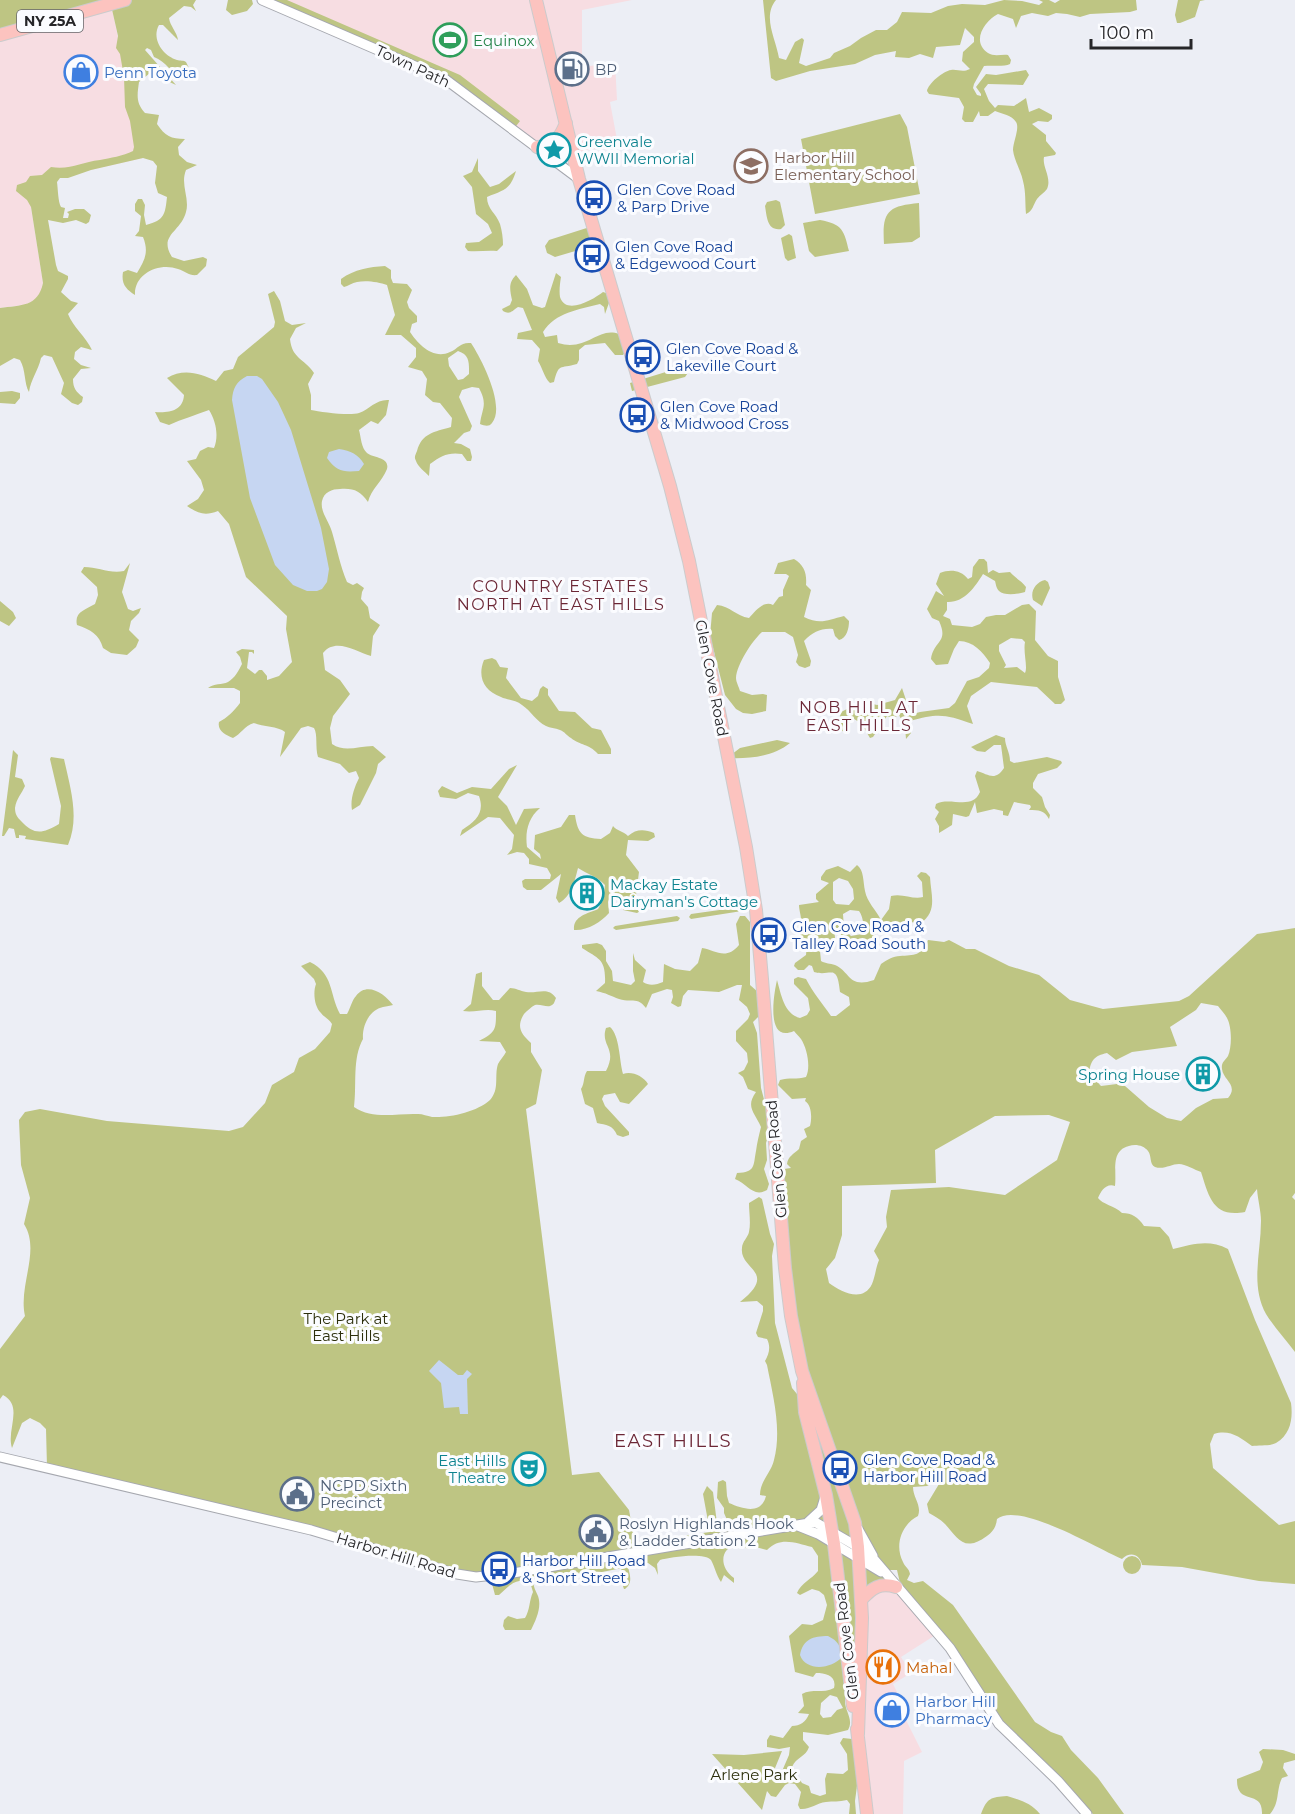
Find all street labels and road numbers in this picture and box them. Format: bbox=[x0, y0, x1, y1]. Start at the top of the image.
road number: NY 25A bbox=[17, 10, 83, 32]
street label: Town Path bbox=[373, 41, 453, 91]
street label: Glen Cove Road bbox=[691, 618, 733, 738]
street label: Glen Cove Road bbox=[761, 1099, 791, 1219]
street label: Harbor Hill Road bbox=[334, 1528, 458, 1582]
street label: Glen Cove Road bbox=[829, 1581, 863, 1701]

